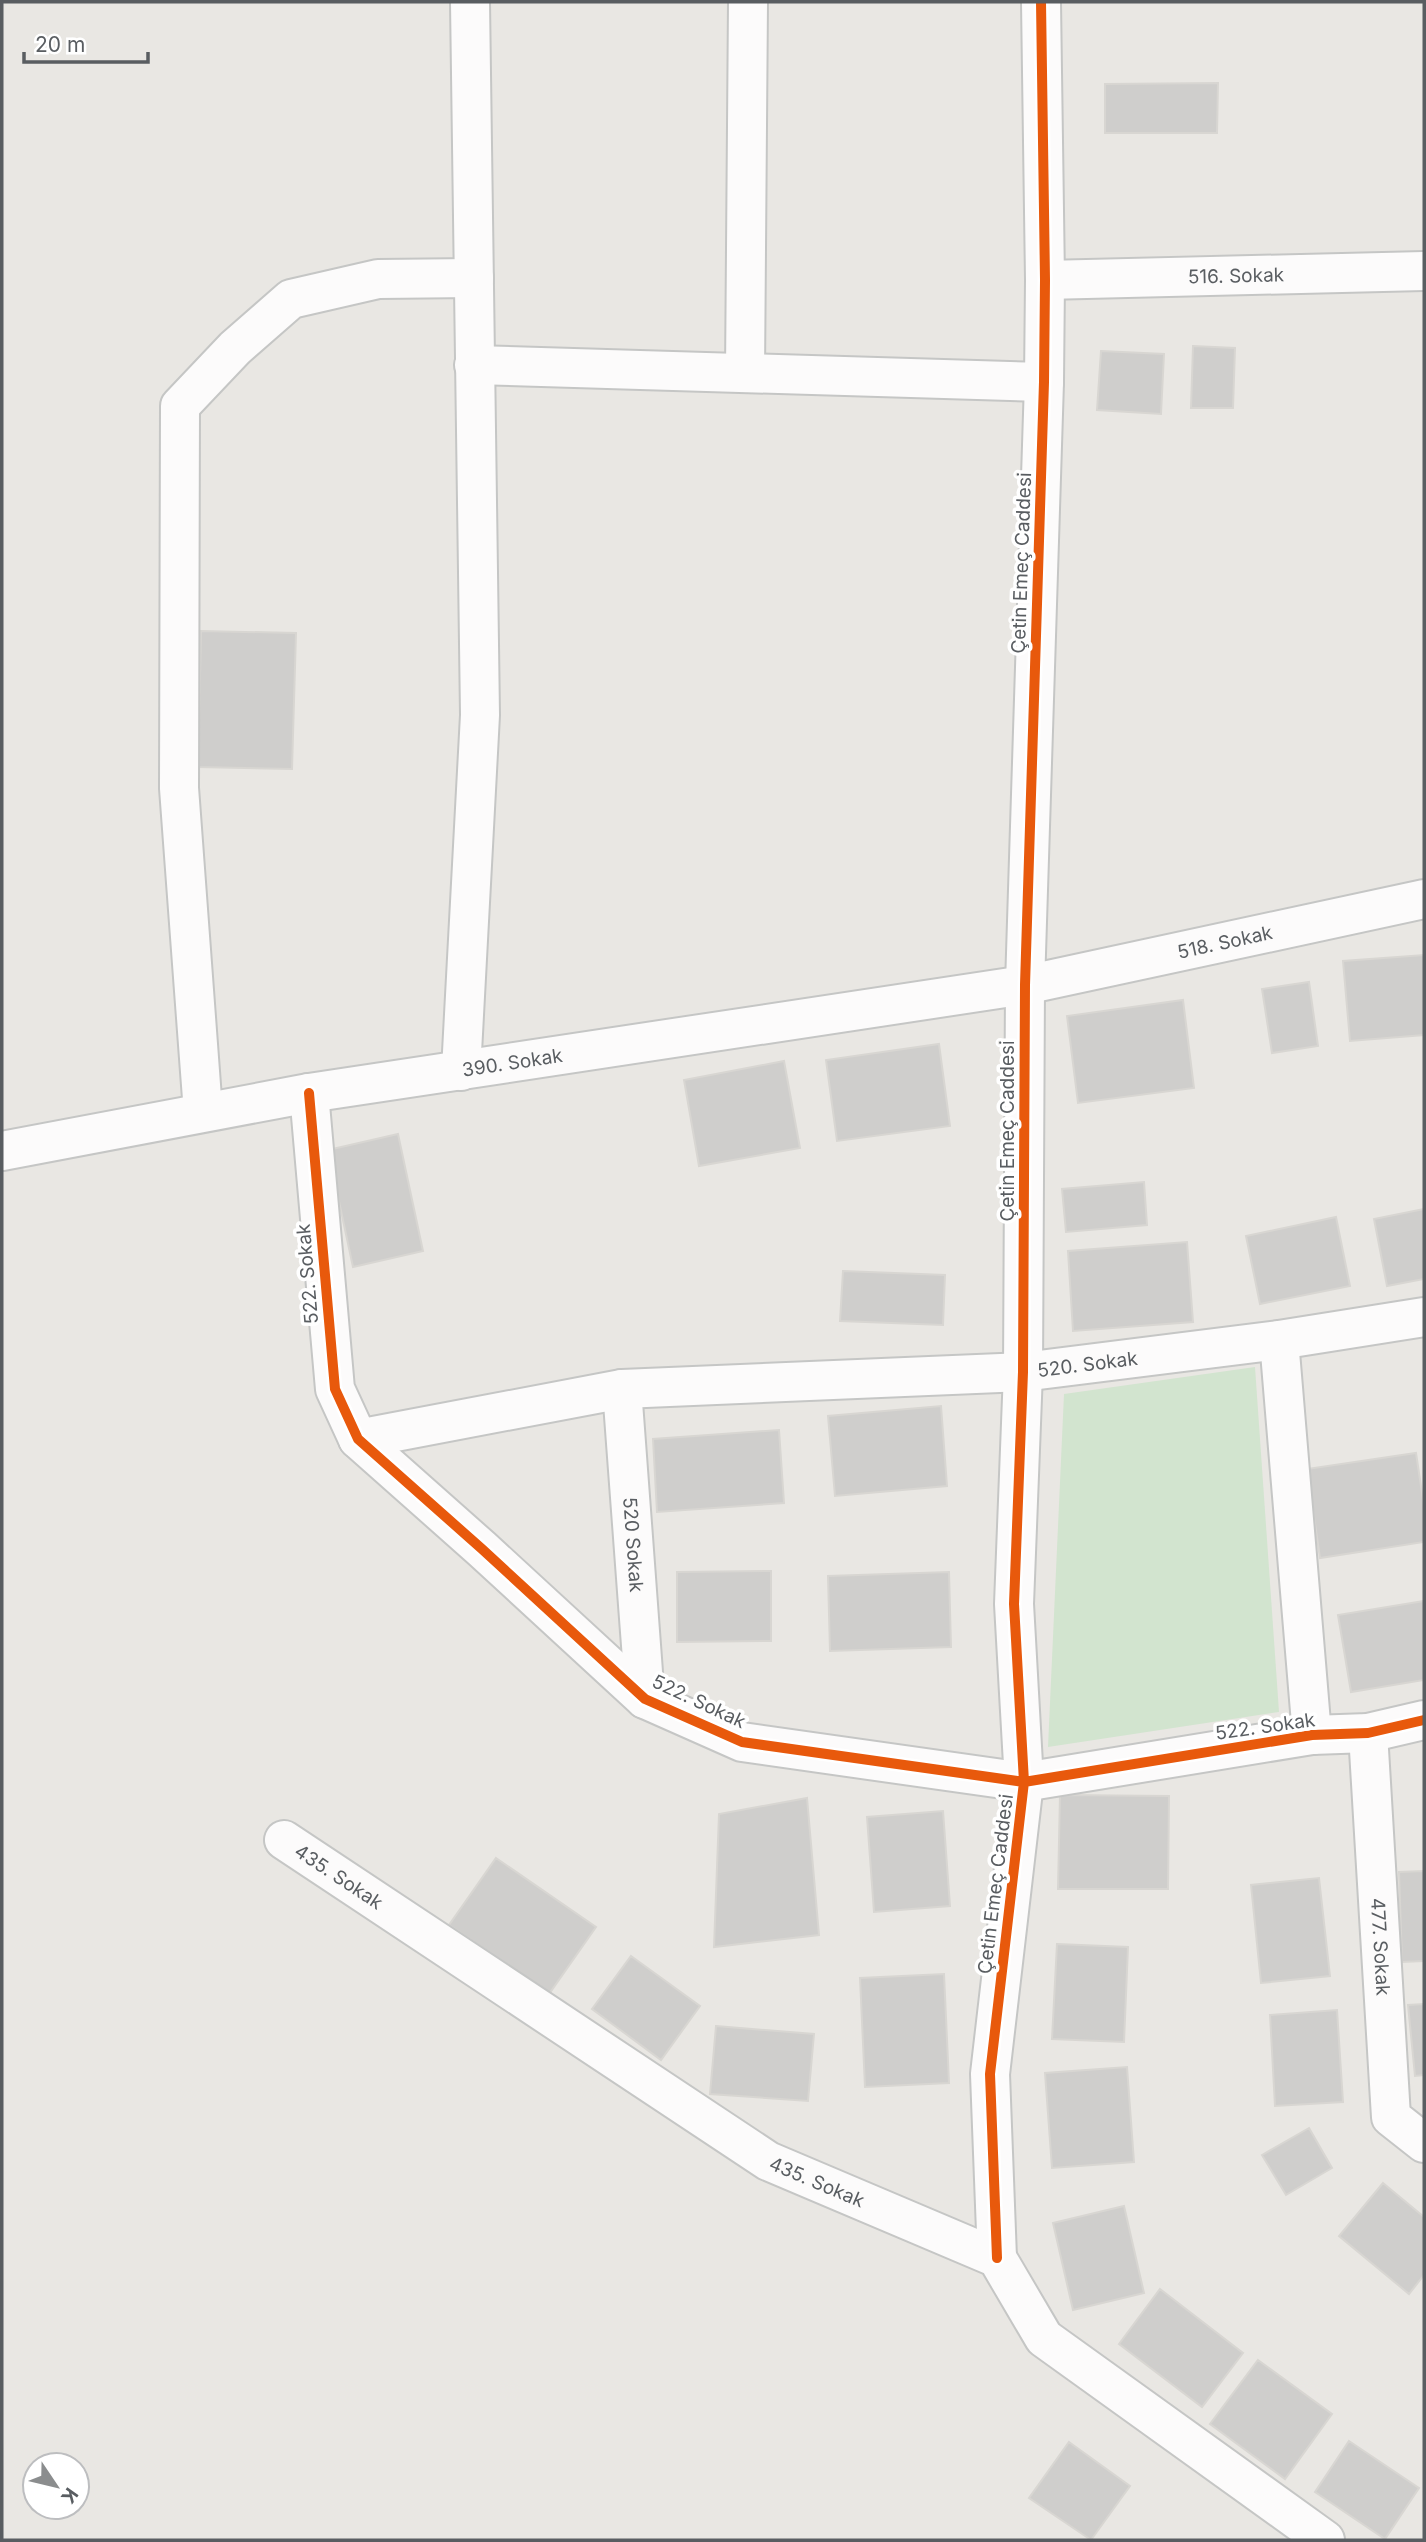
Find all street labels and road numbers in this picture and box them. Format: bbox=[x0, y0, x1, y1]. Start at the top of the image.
street label: 516. Sokak bbox=[1187, 263, 1285, 289]
street label: Çetin Emeç Caddesi bbox=[1007, 472, 1036, 654]
street label: 518. Sokak bbox=[1175, 921, 1275, 964]
street label: Çetin Emeç Caddesi bbox=[996, 1040, 1019, 1222]
street label: 390. Sokak bbox=[461, 1044, 565, 1082]
street label: 522. Sokak bbox=[292, 1222, 323, 1325]
street label: 520. Sokak bbox=[1036, 1347, 1139, 1382]
street label: 520 Sokak bbox=[618, 1496, 648, 1594]
street label: 522. Sokak bbox=[648, 1670, 750, 1733]
street label: 522. Sokak bbox=[1214, 1708, 1317, 1745]
street label: Çetin Emeç Caddesi bbox=[973, 1793, 1018, 1975]
street label: 435. Sokak bbox=[290, 1839, 388, 1915]
street label: 477. Sokak bbox=[1366, 1897, 1395, 1997]
street label: 435. Sokak bbox=[766, 2152, 868, 2213]

